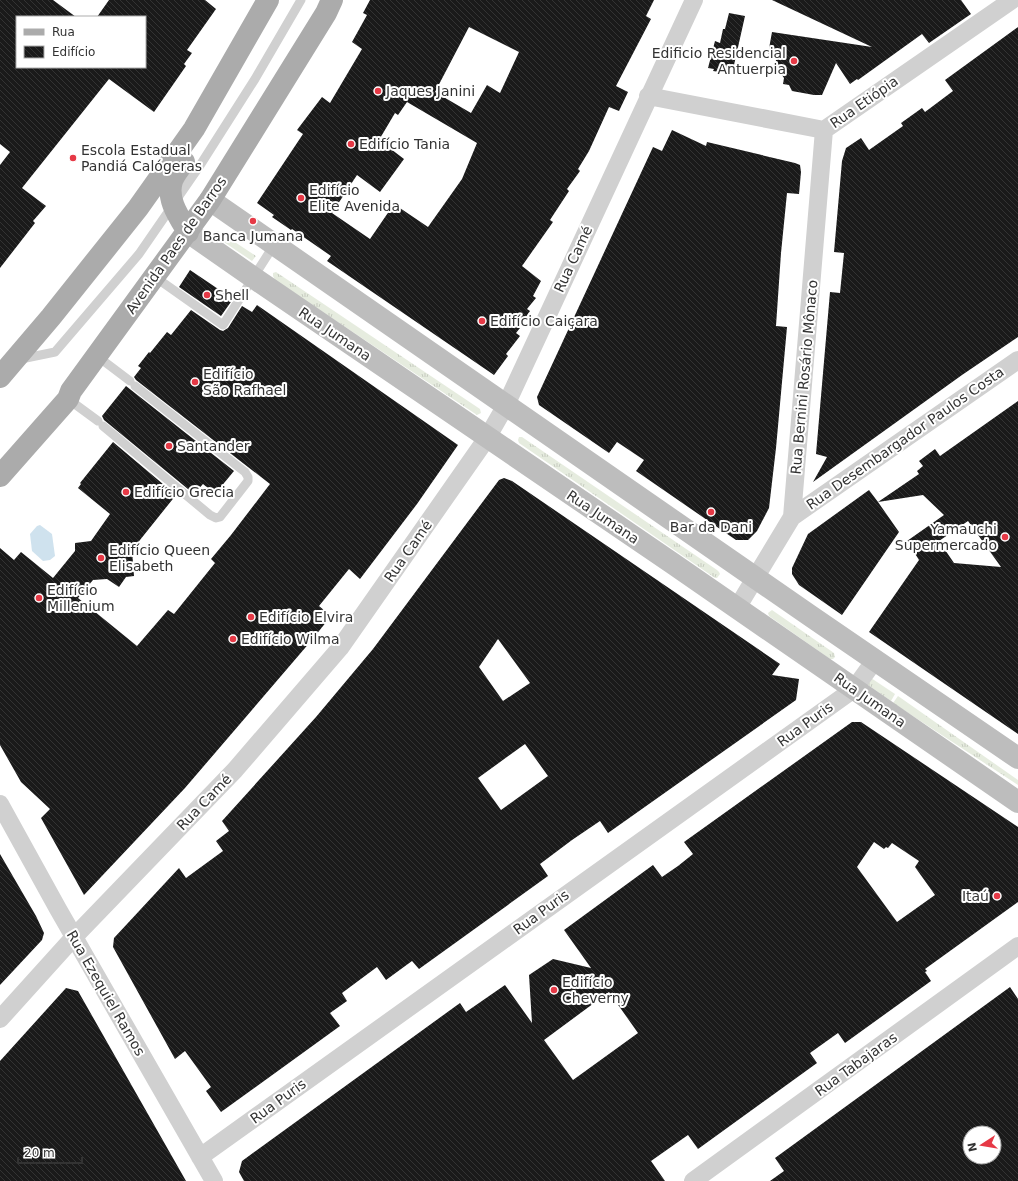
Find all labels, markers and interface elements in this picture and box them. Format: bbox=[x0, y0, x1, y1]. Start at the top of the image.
legend bbox=[16, 16, 146, 68]
text: Rua bbox=[52, 25, 75, 39]
text: Edifício bbox=[52, 45, 95, 59]
place label: Edificio Residencial Antuerpia bbox=[652, 45, 786, 77]
marker: Edificio Residencial Antuerpia bbox=[789, 56, 799, 66]
street label: Rua Etiópia bbox=[827, 73, 901, 131]
place label: Jaques Janini bbox=[385, 83, 475, 99]
marker: Jaques Janini bbox=[373, 86, 383, 96]
place label: Edifício Tania bbox=[359, 136, 450, 152]
marker: Edifício Tania bbox=[346, 139, 356, 149]
place label: Escola Estadual Pandiá Calógeras bbox=[81, 142, 202, 174]
marker: Escola Estadual Pandiá Calógeras bbox=[68, 153, 78, 163]
street label: Avenida Paes de Barros bbox=[122, 173, 230, 317]
place label: Edifício Elite Avenida bbox=[309, 182, 400, 214]
marker: Edifício Elite Avenida bbox=[296, 193, 306, 203]
marker: Banca Jumana bbox=[248, 216, 258, 226]
street label: Rua Camé bbox=[551, 223, 595, 295]
place label: Banca Jumana bbox=[203, 228, 303, 244]
street label: Rua Bernini Rosário Mônaco bbox=[788, 279, 820, 475]
place label: Shell bbox=[215, 287, 249, 303]
marker: Shell bbox=[202, 290, 212, 300]
street label: Rua Jumana bbox=[296, 304, 374, 364]
place label: Edifício Caiçara bbox=[490, 313, 598, 329]
marker: Edifício Caiçara bbox=[477, 316, 487, 326]
street label: Rua Desembargador Paulos Costa bbox=[803, 363, 1007, 513]
place label: Edifício São Rafhael bbox=[203, 366, 286, 398]
marker: Edifício São Rafhael bbox=[190, 377, 200, 387]
place label: Santander bbox=[177, 438, 250, 454]
marker: Santander bbox=[164, 441, 174, 451]
place label: Edifício Grecia bbox=[134, 484, 234, 500]
marker: Edifício Grecia bbox=[121, 487, 131, 497]
street label: Rua Jumana bbox=[564, 487, 642, 547]
marker: Bar da Dani bbox=[706, 507, 716, 517]
street label: Rua Camé bbox=[381, 517, 435, 585]
place label: Bar da Dani bbox=[670, 519, 752, 535]
place label: Yamauchi Supermercado bbox=[895, 521, 997, 553]
marker: Yamauchi Supermercado bbox=[1000, 532, 1010, 542]
place label: Edifício Queen Elisabeth bbox=[109, 542, 210, 574]
marker: Edifício Queen Elisabeth bbox=[96, 553, 106, 563]
place label: Edifício Millenium bbox=[47, 582, 115, 614]
marker: Edifício Millenium bbox=[34, 593, 44, 603]
place label: Edifício Elvira bbox=[259, 609, 353, 625]
marker: Edifício Elvira bbox=[246, 612, 256, 622]
place label: Edifício Wilma bbox=[241, 631, 340, 647]
marker: Edifício Wilma bbox=[228, 634, 238, 644]
street label: Rua Jumana bbox=[831, 669, 909, 731]
street label: Rua Puris bbox=[774, 698, 836, 750]
street label: Rua Camé bbox=[173, 771, 235, 833]
street label: Rua Puris bbox=[510, 886, 572, 938]
place label: Itaú bbox=[962, 888, 989, 904]
marker: Itaú bbox=[992, 891, 1002, 901]
street label: Rua Ezequiel Ramos bbox=[64, 928, 148, 1058]
place label: Edifício Cheverny bbox=[562, 974, 629, 1006]
marker: Edifício Cheverny bbox=[549, 985, 559, 995]
street label: Rua Tabajaras bbox=[812, 1029, 900, 1099]
street label: Rua Puris bbox=[247, 1075, 309, 1127]
north arrow bbox=[962, 1125, 1002, 1165]
scale bar bbox=[18, 1139, 82, 1165]
text: N bbox=[965, 1141, 980, 1153]
text: 20 m bbox=[24, 1146, 55, 1160]

